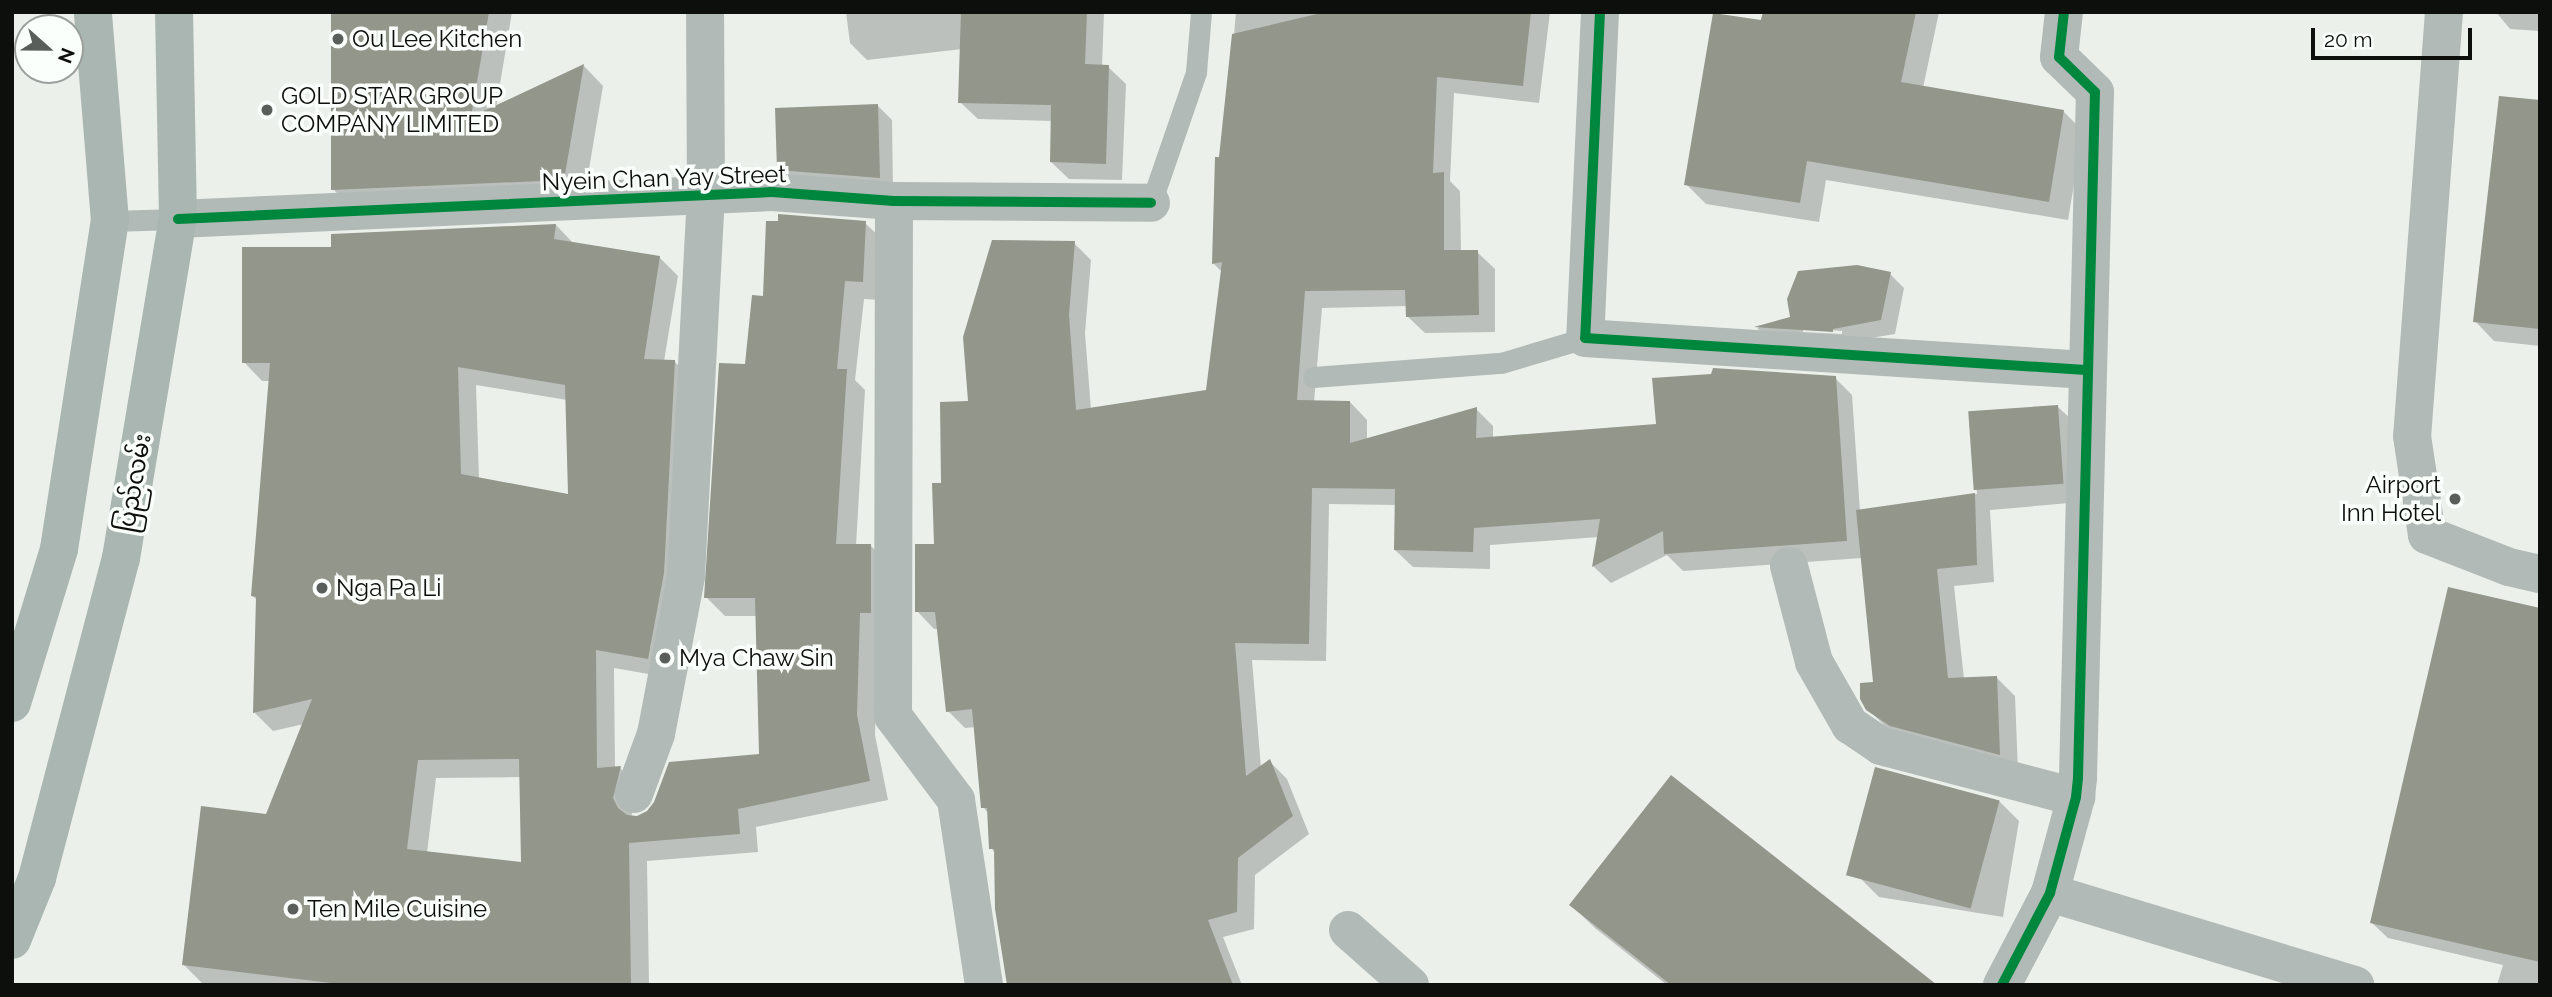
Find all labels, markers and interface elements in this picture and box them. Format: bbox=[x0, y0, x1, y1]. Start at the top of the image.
north arrow bbox=[14, 14, 84, 84]
scale bar bbox=[2314, 14, 2475, 58]
place label: Ou Lee Kitchen bbox=[352, 25, 522, 53]
text: 20 m bbox=[2324, 27, 2372, 52]
marker: Ou Lee Kitchen bbox=[330, 31, 346, 47]
text: N bbox=[54, 45, 80, 67]
place label: GOLD STAR GROUP COMPANY LIMITED bbox=[281, 82, 503, 138]
marker: GOLD STAR GROUP COMPANY LIMITED bbox=[259, 102, 275, 118]
street label: Nyein Chan Yay Street bbox=[541, 159, 787, 197]
street label: ပြည်လမ်း bbox=[111, 431, 157, 535]
place label: Airport Inn Hotel bbox=[2341, 471, 2441, 527]
marker: Airport Inn Hotel bbox=[2447, 491, 2463, 507]
place label: Nga Pa Li bbox=[336, 574, 442, 602]
marker: Nga Pa Li bbox=[314, 580, 330, 596]
place label: Mya Chaw Sin bbox=[679, 644, 835, 672]
marker: Mya Chaw Sin bbox=[657, 650, 673, 666]
place label: Ten Mile Cuisine bbox=[307, 895, 487, 923]
marker: Ten Mile Cuisine bbox=[285, 901, 301, 917]

